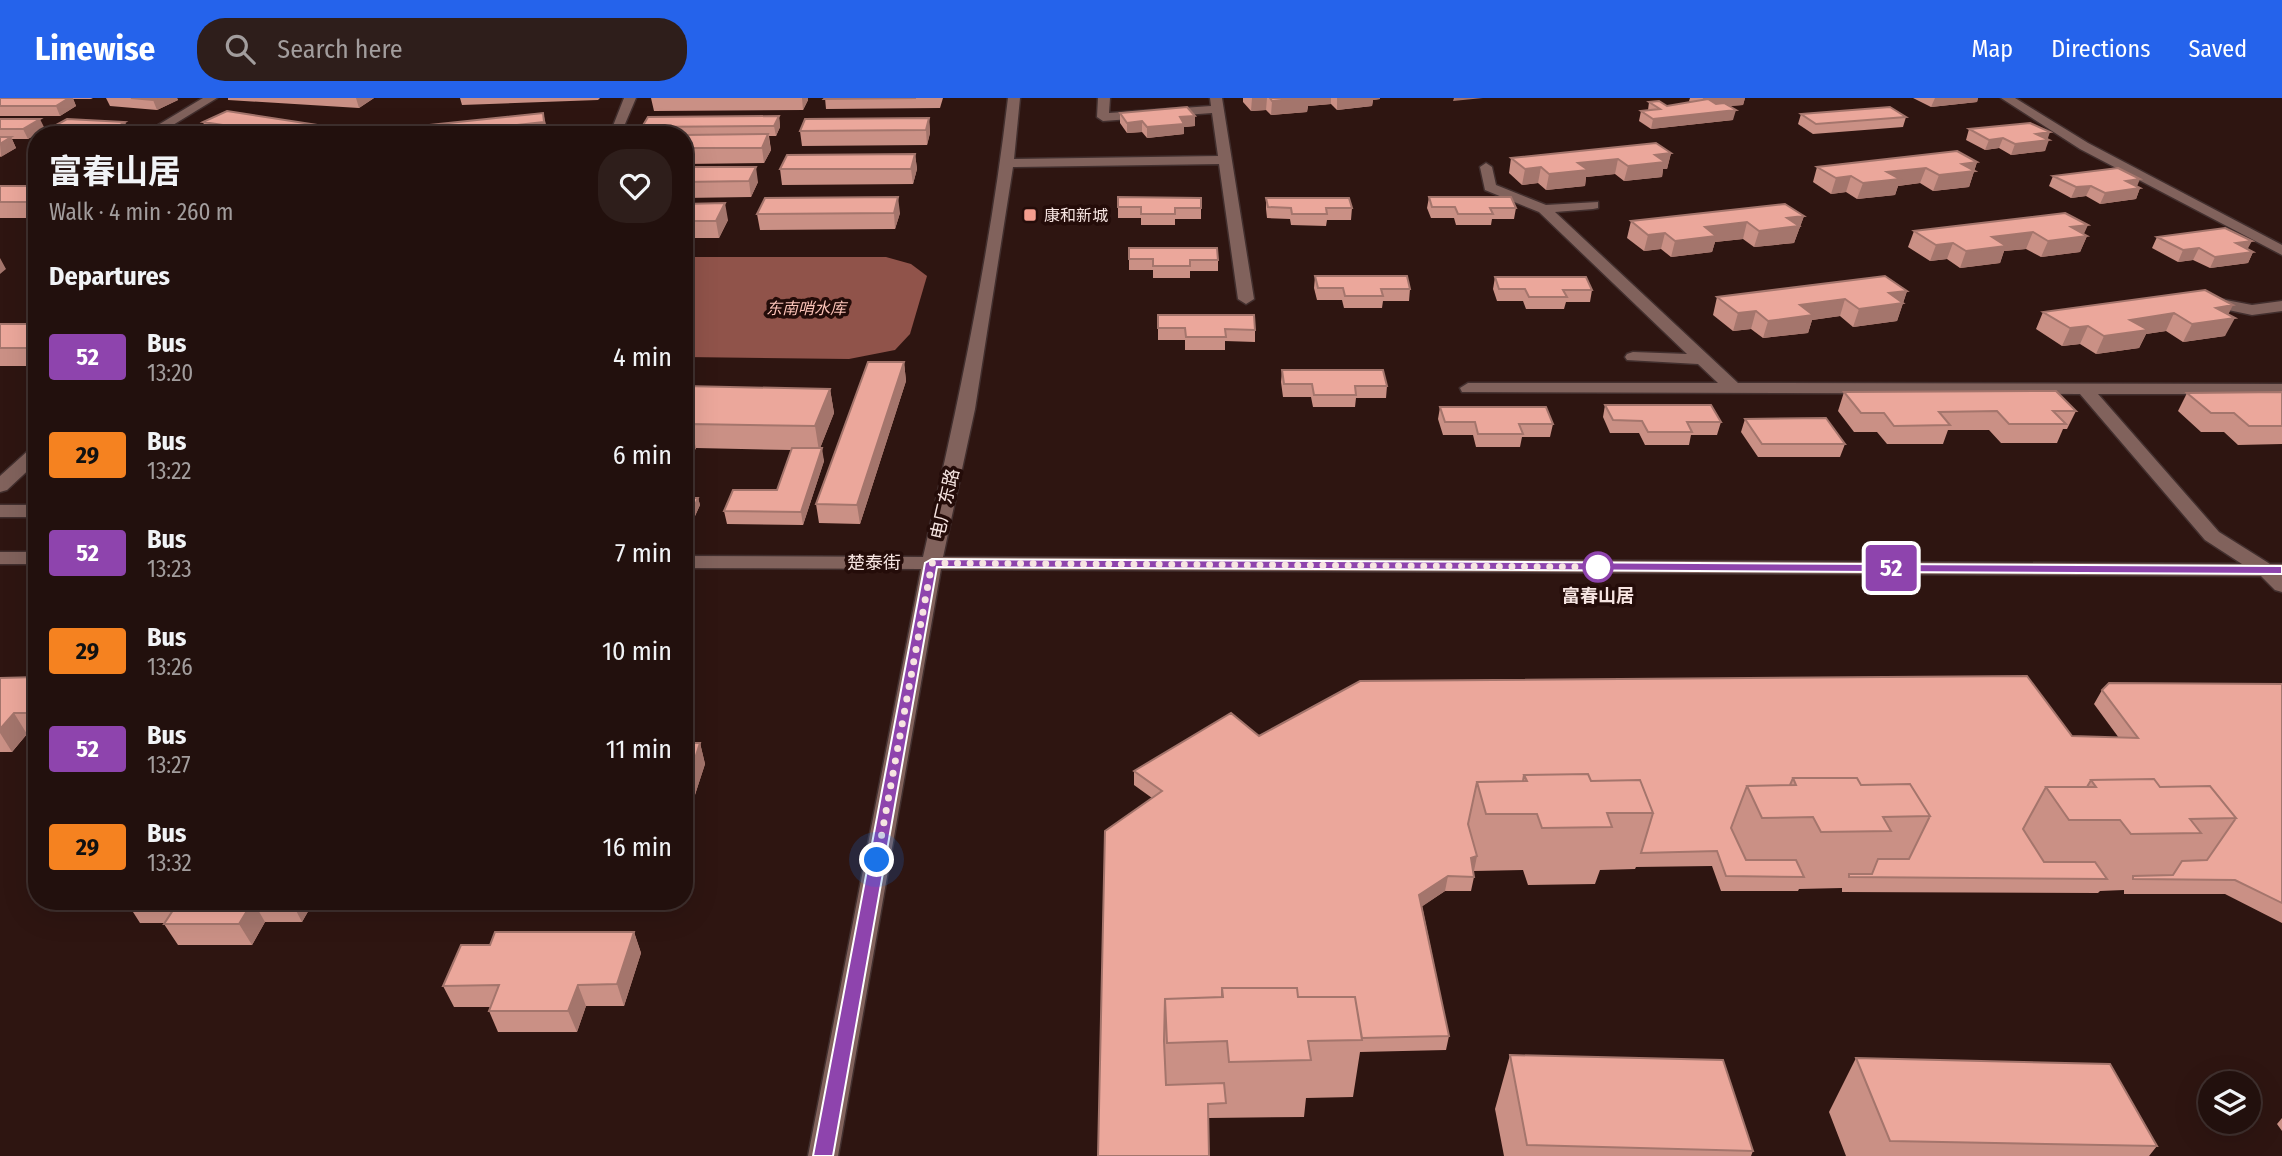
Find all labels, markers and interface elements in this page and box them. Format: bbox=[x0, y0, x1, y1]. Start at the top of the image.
search box bbox=[197, 18, 687, 81]
text: Linewise bbox=[35, 29, 155, 69]
icon: search bbox=[221, 30, 259, 68]
text: Search here bbox=[277, 34, 403, 65]
text: Map bbox=[1972, 35, 2013, 63]
text: Directions bbox=[2051, 35, 2150, 63]
text: Saved bbox=[2188, 35, 2247, 63]
button: heart bbox=[598, 149, 672, 223]
text: 富春山居 bbox=[49, 152, 181, 192]
text: Walk · 4 min · 260 m bbox=[49, 198, 234, 226]
place label: 康和新城 bbox=[1044, 206, 1108, 225]
marker: 康和新城 bbox=[1022, 207, 1038, 223]
text: Departures bbox=[49, 261, 170, 292]
water label: 东南哨水库 bbox=[766, 299, 849, 318]
text: Bus bbox=[147, 328, 186, 359]
text: 4 min bbox=[613, 342, 672, 373]
text: 52 bbox=[76, 343, 99, 371]
text: 13:20 bbox=[147, 359, 193, 387]
text: Bus bbox=[147, 426, 186, 457]
text: 6 min bbox=[613, 440, 672, 471]
text: 29 bbox=[76, 441, 99, 469]
text: 13:22 bbox=[147, 457, 192, 485]
street label: 电厂东路 bbox=[926, 466, 964, 542]
text: Bus bbox=[147, 524, 186, 555]
text: 7 min bbox=[615, 538, 672, 569]
text: 52 bbox=[76, 539, 99, 567]
line badge: 52 bbox=[1860, 545, 1923, 591]
street label: 楚泰街 bbox=[847, 552, 901, 574]
marker: 富春山居 bbox=[1583, 552, 1613, 582]
text: 52 bbox=[1880, 554, 1902, 582]
text: 13:23 bbox=[147, 555, 192, 583]
place label: 富春山居 bbox=[1562, 585, 1634, 607]
text: Bus bbox=[147, 622, 186, 653]
text: 10 min bbox=[602, 636, 672, 667]
text: 29 bbox=[76, 637, 99, 665]
text: 13:26 bbox=[147, 653, 193, 681]
text: Bus bbox=[147, 720, 186, 751]
text: 11 min bbox=[606, 734, 672, 765]
text: 52 bbox=[76, 735, 99, 763]
text: 13:27 bbox=[147, 751, 191, 779]
text: Bus bbox=[147, 818, 186, 849]
text: 16 min bbox=[603, 832, 672, 863]
text: 29 bbox=[76, 833, 99, 861]
your location bbox=[859, 842, 894, 877]
text: 13:32 bbox=[147, 849, 192, 877]
map controls bbox=[2198, 1071, 2261, 1134]
button: layers bbox=[2198, 1071, 2261, 1134]

